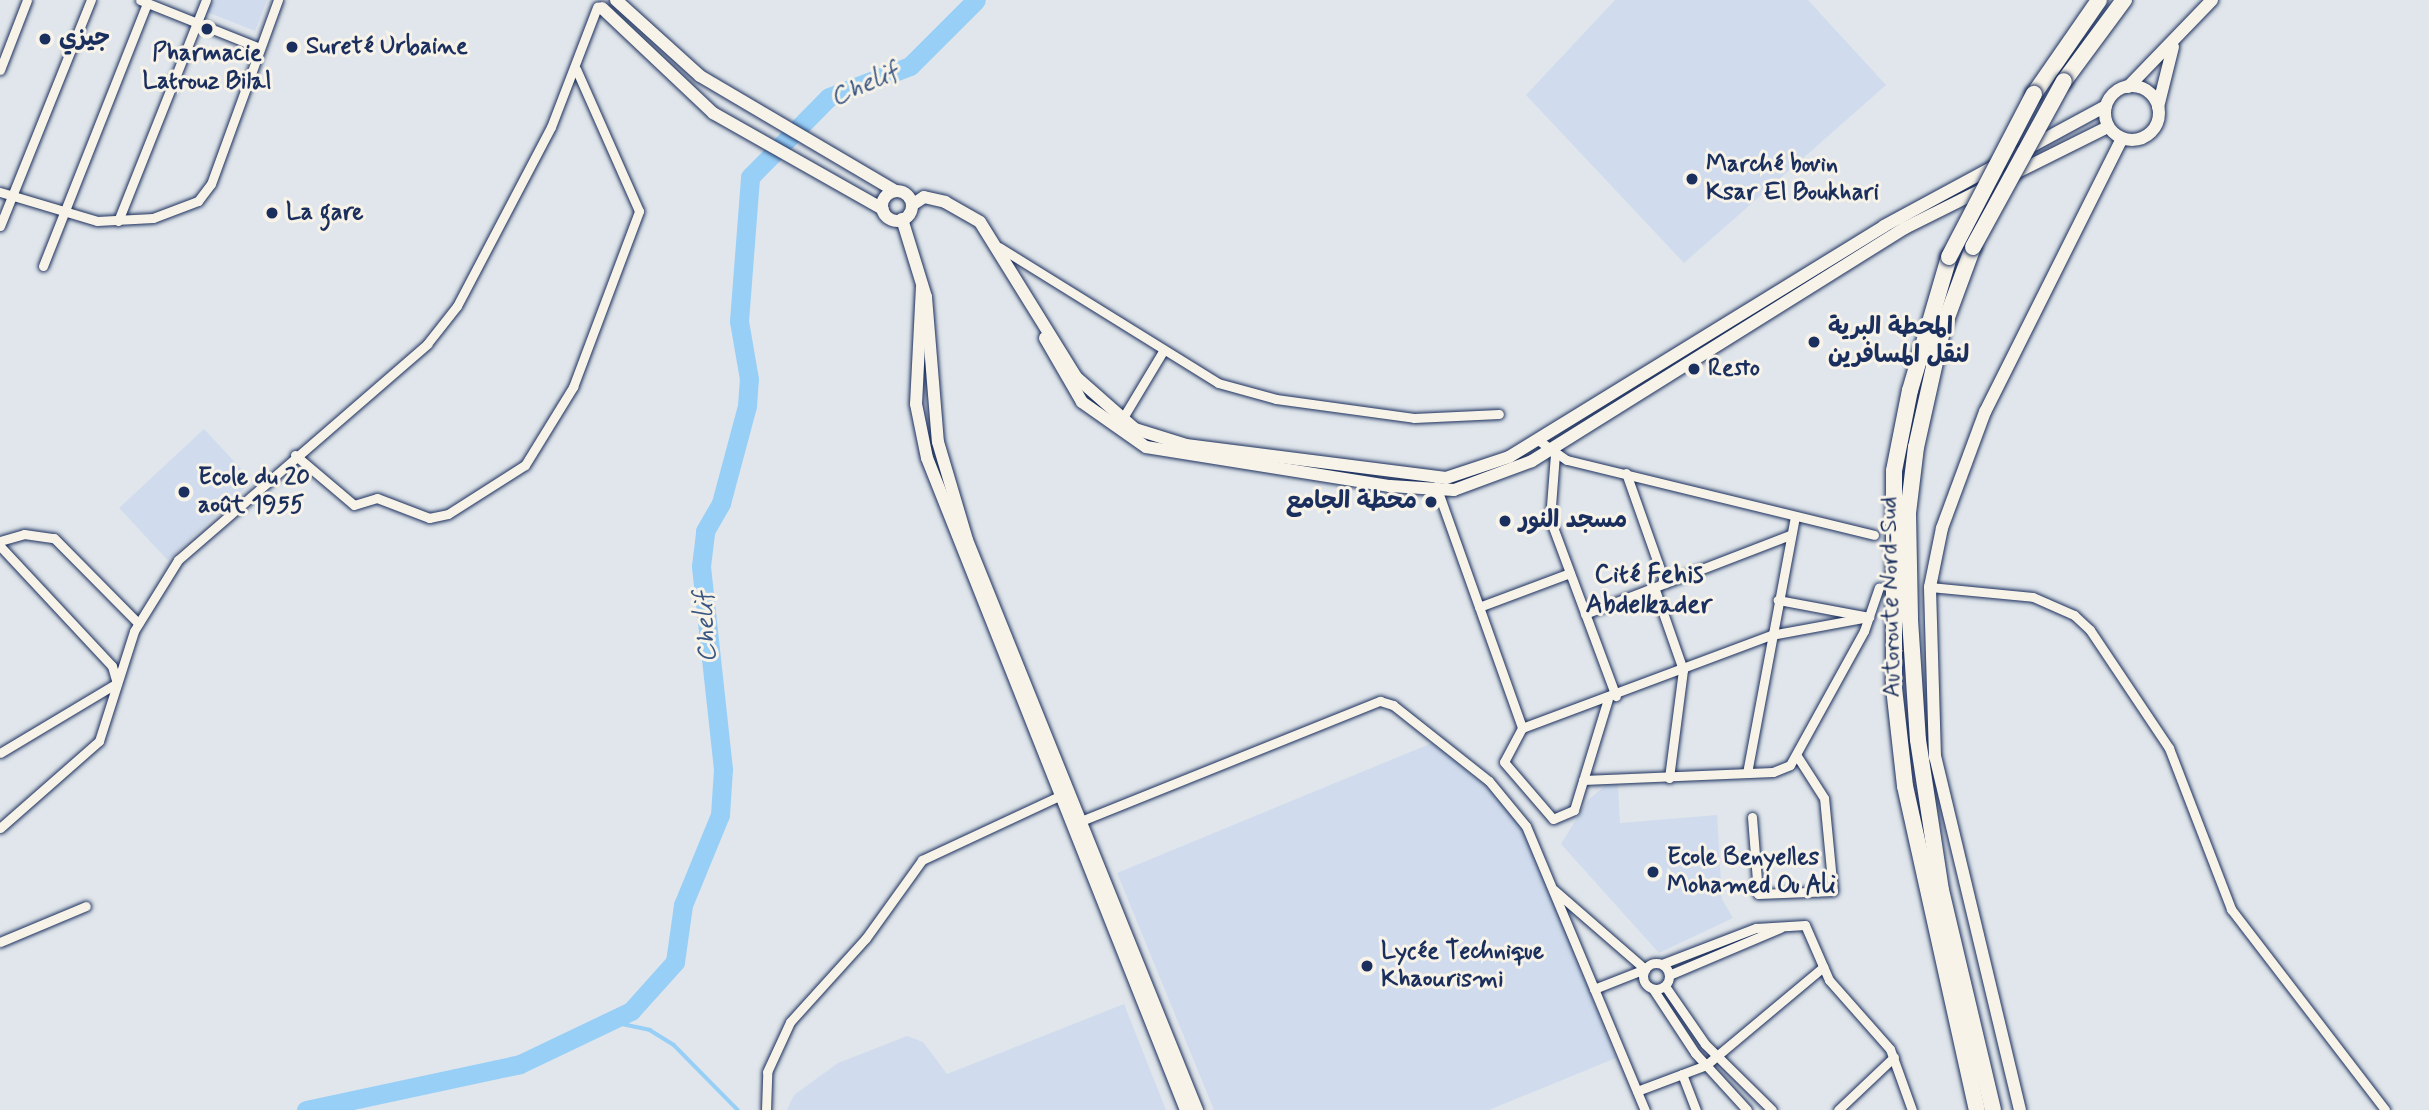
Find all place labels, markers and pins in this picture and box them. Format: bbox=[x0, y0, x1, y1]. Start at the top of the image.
marker: Pharmacie Latrouz Bilal bbox=[199, 21, 215, 37]
place label: جيزي bbox=[59, 25, 110, 53]
marker: جيزي bbox=[37, 31, 53, 47]
place label: Sureté Urbaine bbox=[306, 33, 468, 61]
marker: Sureté Urbaine bbox=[284, 39, 300, 55]
place label: Pharmacie Latrouz Bilal bbox=[144, 40, 270, 96]
place label: Marché bovin Ksar El Boukhari bbox=[1706, 151, 1878, 207]
marker: Marché bovin Ksar El Boukhari bbox=[1684, 171, 1700, 187]
place label: La gare bbox=[286, 199, 363, 227]
marker: La gare bbox=[264, 205, 280, 221]
place label: المحطة البرية لنقل المسافرين bbox=[1828, 314, 1969, 370]
marker: المحطة البرية لنقل المسافرين bbox=[1806, 334, 1822, 350]
place label: Resto bbox=[1708, 355, 1760, 383]
marker: Resto bbox=[1686, 361, 1702, 377]
place label: Ecole du 20 août 1955 bbox=[198, 464, 308, 520]
marker: Ecole du 20 août 1955 bbox=[176, 484, 192, 500]
place label: محطة الجامع bbox=[1286, 488, 1417, 516]
marker: محطة الجامع bbox=[1423, 494, 1439, 510]
place label: مسجد النور bbox=[1519, 507, 1627, 535]
marker: مسجد النور bbox=[1497, 513, 1513, 529]
place label: Ecole Benyelles Mohamed Ou Ali bbox=[1667, 844, 1836, 900]
marker: Ecole Benyelles Mohamed Ou Ali bbox=[1645, 864, 1661, 880]
place label: Lycée Technique Khaourismi bbox=[1381, 938, 1541, 994]
marker: Lycée Technique Khaourismi bbox=[1359, 958, 1375, 974]

